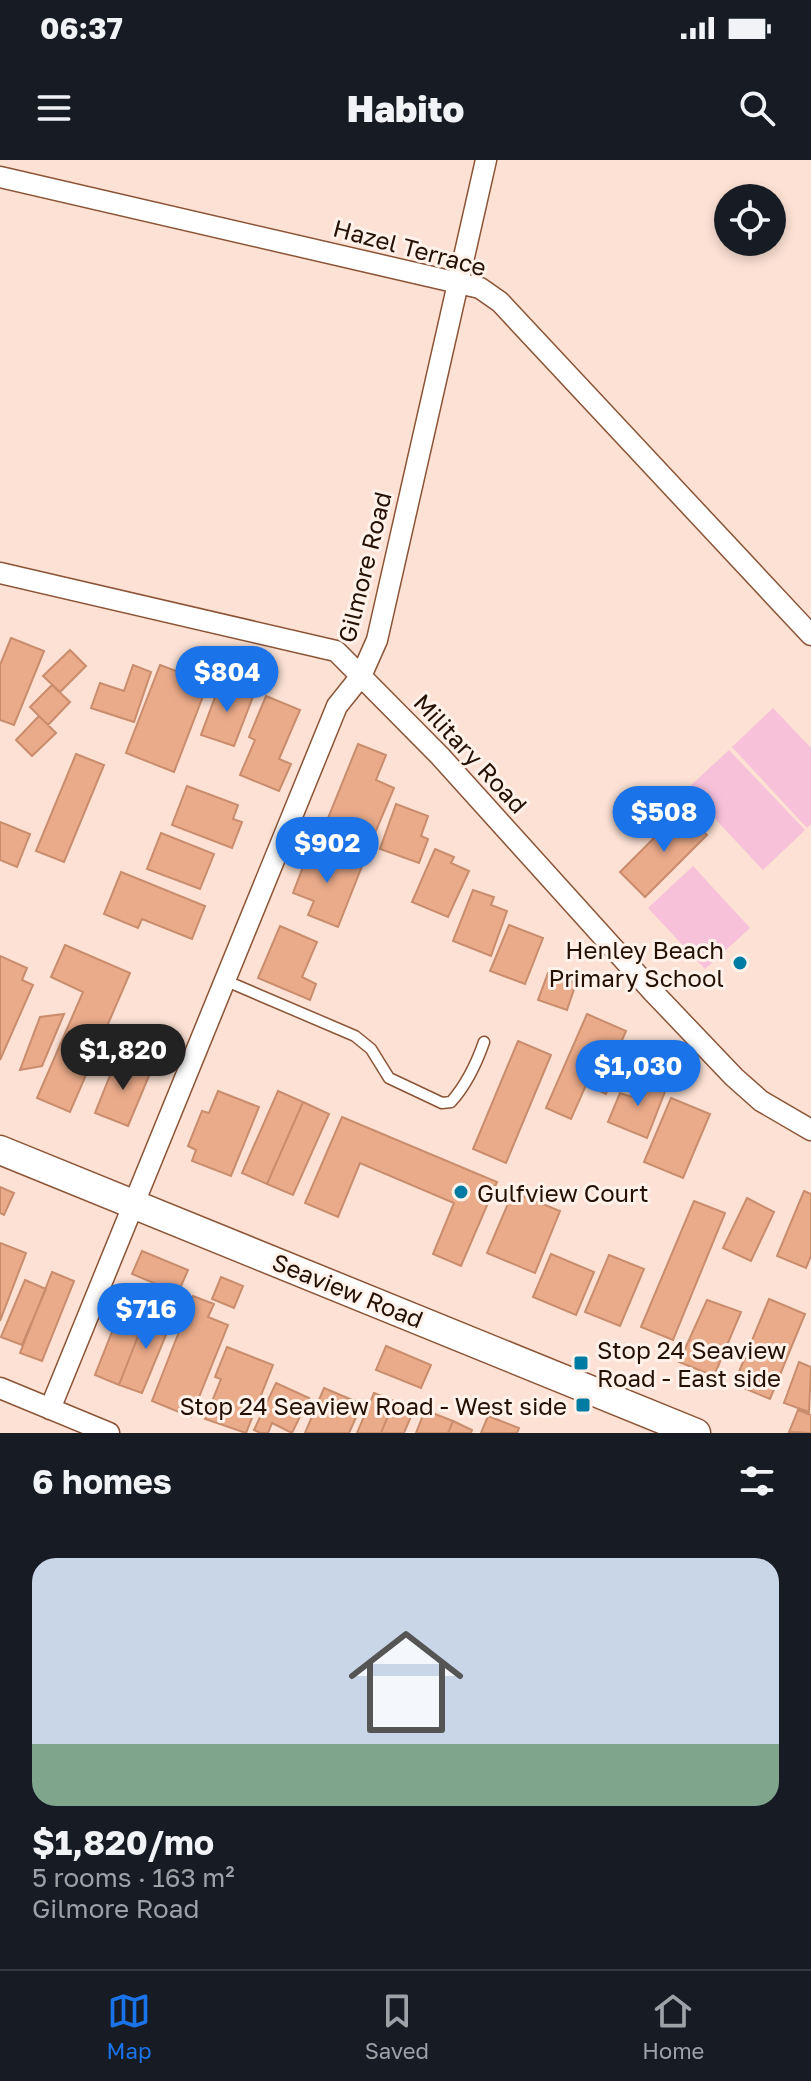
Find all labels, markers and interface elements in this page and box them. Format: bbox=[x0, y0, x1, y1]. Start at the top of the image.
text: 06:37 bbox=[40, 10, 123, 46]
icon: menu bbox=[32, 86, 76, 130]
icon: search bbox=[735, 86, 779, 130]
text: Habito bbox=[347, 87, 464, 130]
map controls bbox=[714, 184, 786, 256]
button: locate bbox=[714, 184, 786, 256]
street label: Hazel Terrace bbox=[330, 213, 490, 281]
street label: Gilmore Road bbox=[331, 489, 397, 645]
pin: $804 bbox=[180, 646, 274, 714]
text: $804 bbox=[193, 656, 261, 687]
street label: Military Road bbox=[408, 687, 534, 819]
pin: $508 bbox=[617, 786, 711, 854]
text: $508 bbox=[631, 796, 697, 827]
pin: $902 bbox=[280, 817, 374, 885]
text: $902 bbox=[294, 827, 360, 858]
place label: Henley Beach Primary School bbox=[548, 935, 724, 992]
marker: Henley Beach Primary School bbox=[731, 954, 749, 972]
pin: $1,820 bbox=[58, 1024, 188, 1092]
text: $1,820 bbox=[79, 1034, 167, 1065]
pin: $1,030 bbox=[573, 1040, 703, 1108]
text: $1,030 bbox=[594, 1050, 682, 1081]
place label: Gulfview Court bbox=[477, 1178, 649, 1207]
marker: Gulfview Court bbox=[452, 1183, 470, 1201]
street label: Seaview Road bbox=[268, 1247, 428, 1333]
pin: $716 bbox=[99, 1283, 193, 1351]
text: $716 bbox=[115, 1293, 177, 1324]
place label: Stop 24 Seaview Road - East side bbox=[597, 1335, 787, 1392]
marker: Stop 24 Seaview Road - East side bbox=[572, 1354, 590, 1372]
place label: Stop 24 Seaview Road - West side bbox=[179, 1391, 567, 1420]
marker: Stop 24 Seaview Road - West side bbox=[574, 1396, 592, 1414]
icon: filters bbox=[735, 1459, 779, 1503]
text: 6 homes bbox=[32, 1461, 172, 1501]
icon: home bbox=[334, 1610, 478, 1754]
text: $1,820/mo bbox=[32, 1822, 214, 1862]
text: 5 rooms · 163 m² bbox=[32, 1862, 235, 1893]
text: Gilmore Road bbox=[32, 1893, 199, 1924]
tab: Map bbox=[107, 1989, 152, 2064]
tab: Saved bbox=[365, 1989, 429, 2064]
tab: Home bbox=[642, 1989, 704, 2064]

